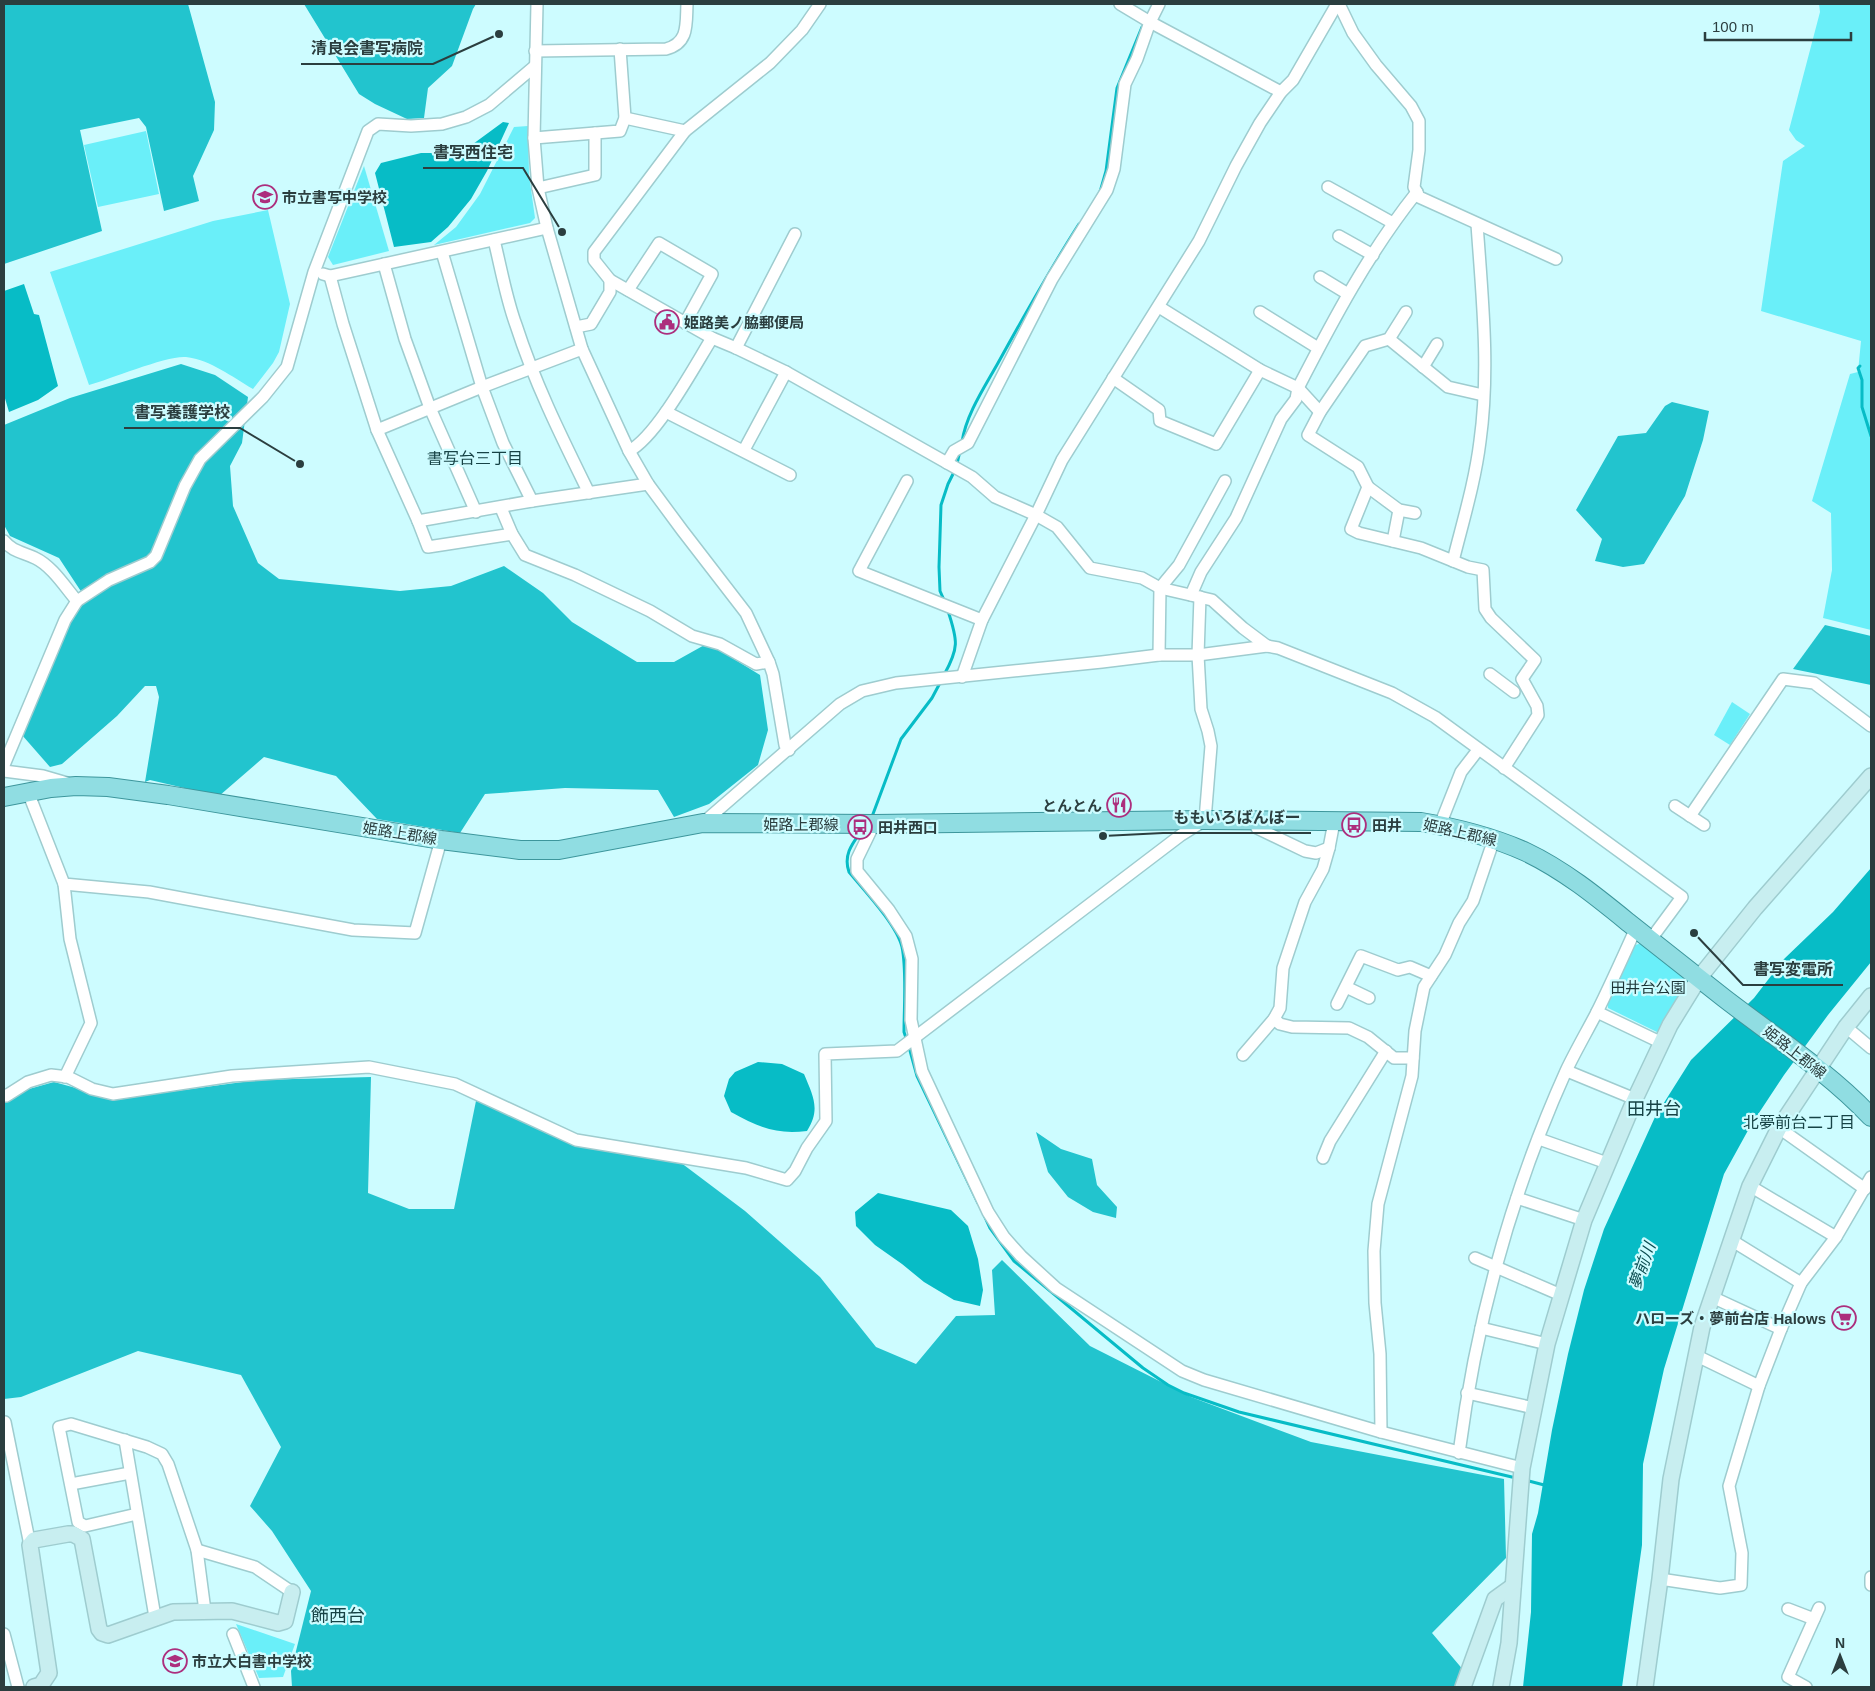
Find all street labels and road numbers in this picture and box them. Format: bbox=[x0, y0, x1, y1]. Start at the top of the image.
street label: 姫路上郡線 bbox=[1422, 815, 1498, 849]
street label: 姫路上郡線 bbox=[763, 816, 839, 833]
street label: 姫路上郡線 bbox=[362, 819, 438, 847]
street label: 姫路上郡線 bbox=[1760, 1022, 1830, 1082]

